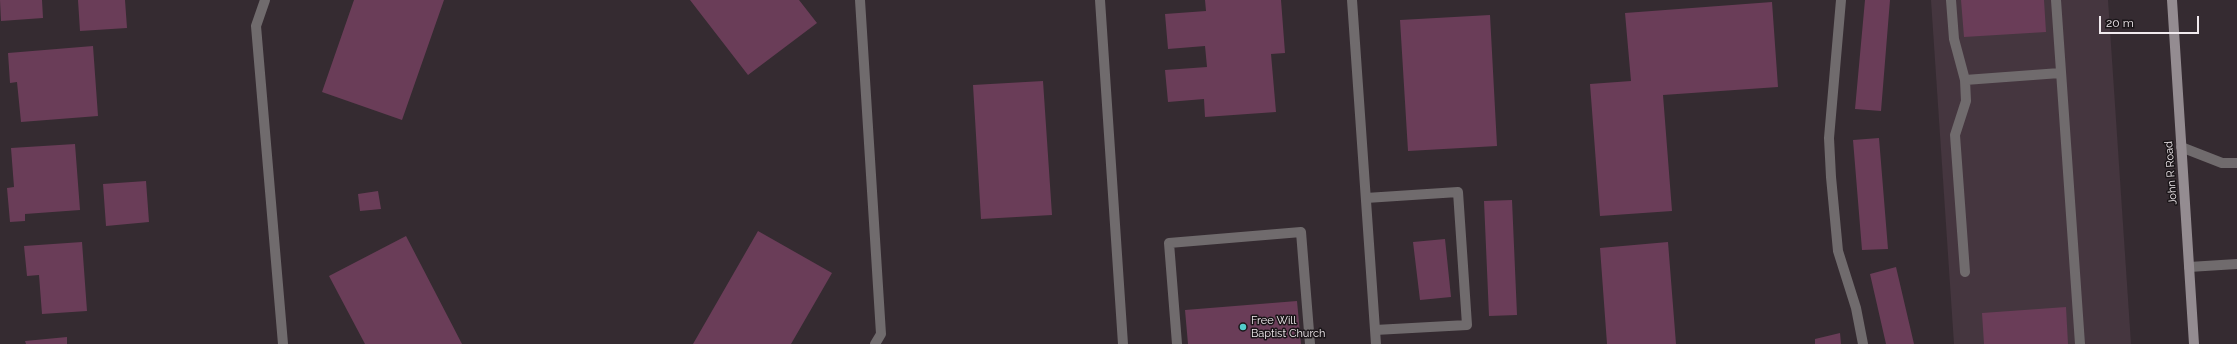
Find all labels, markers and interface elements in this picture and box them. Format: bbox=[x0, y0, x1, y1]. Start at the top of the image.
scale bar bbox=[2101, 8, 2201, 34]
text: 20 m bbox=[2106, 16, 2134, 30]
street label: John R Road bbox=[2162, 141, 2180, 205]
place label: Free Will Baptist Church bbox=[1251, 314, 1326, 340]
marker: Free Will Baptist Church bbox=[1238, 322, 1248, 332]

